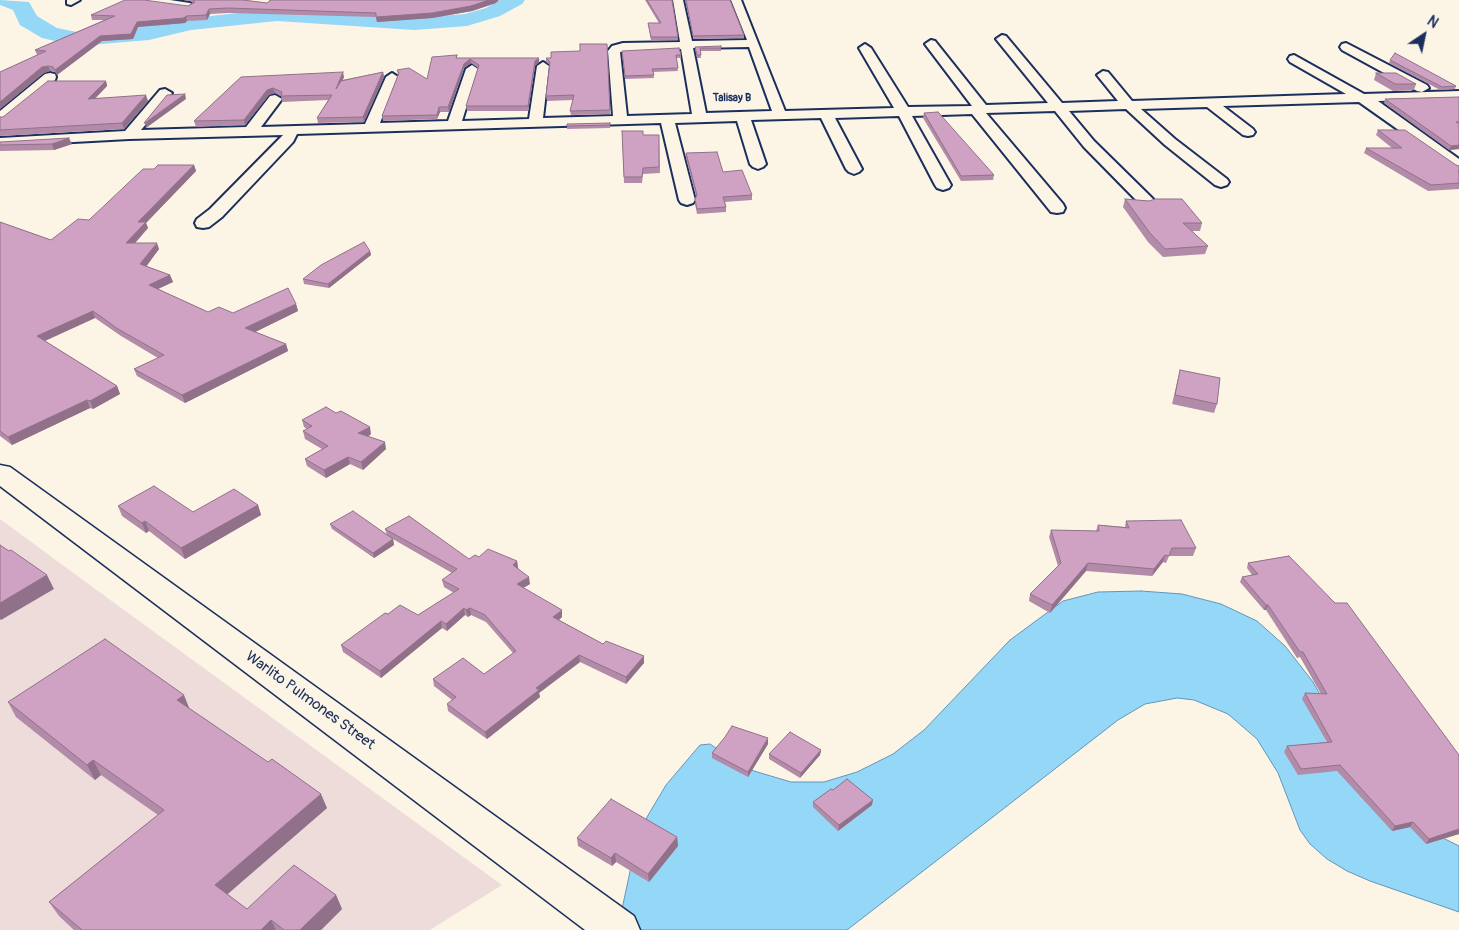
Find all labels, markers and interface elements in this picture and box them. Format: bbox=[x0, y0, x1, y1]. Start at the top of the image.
north arrow bbox=[1399, 10, 1449, 60]
text: N bbox=[1424, 12, 1441, 32]
district label: Talisay B bbox=[713, 91, 751, 105]
street label: Warlito Pulmones Street bbox=[242, 648, 378, 754]

